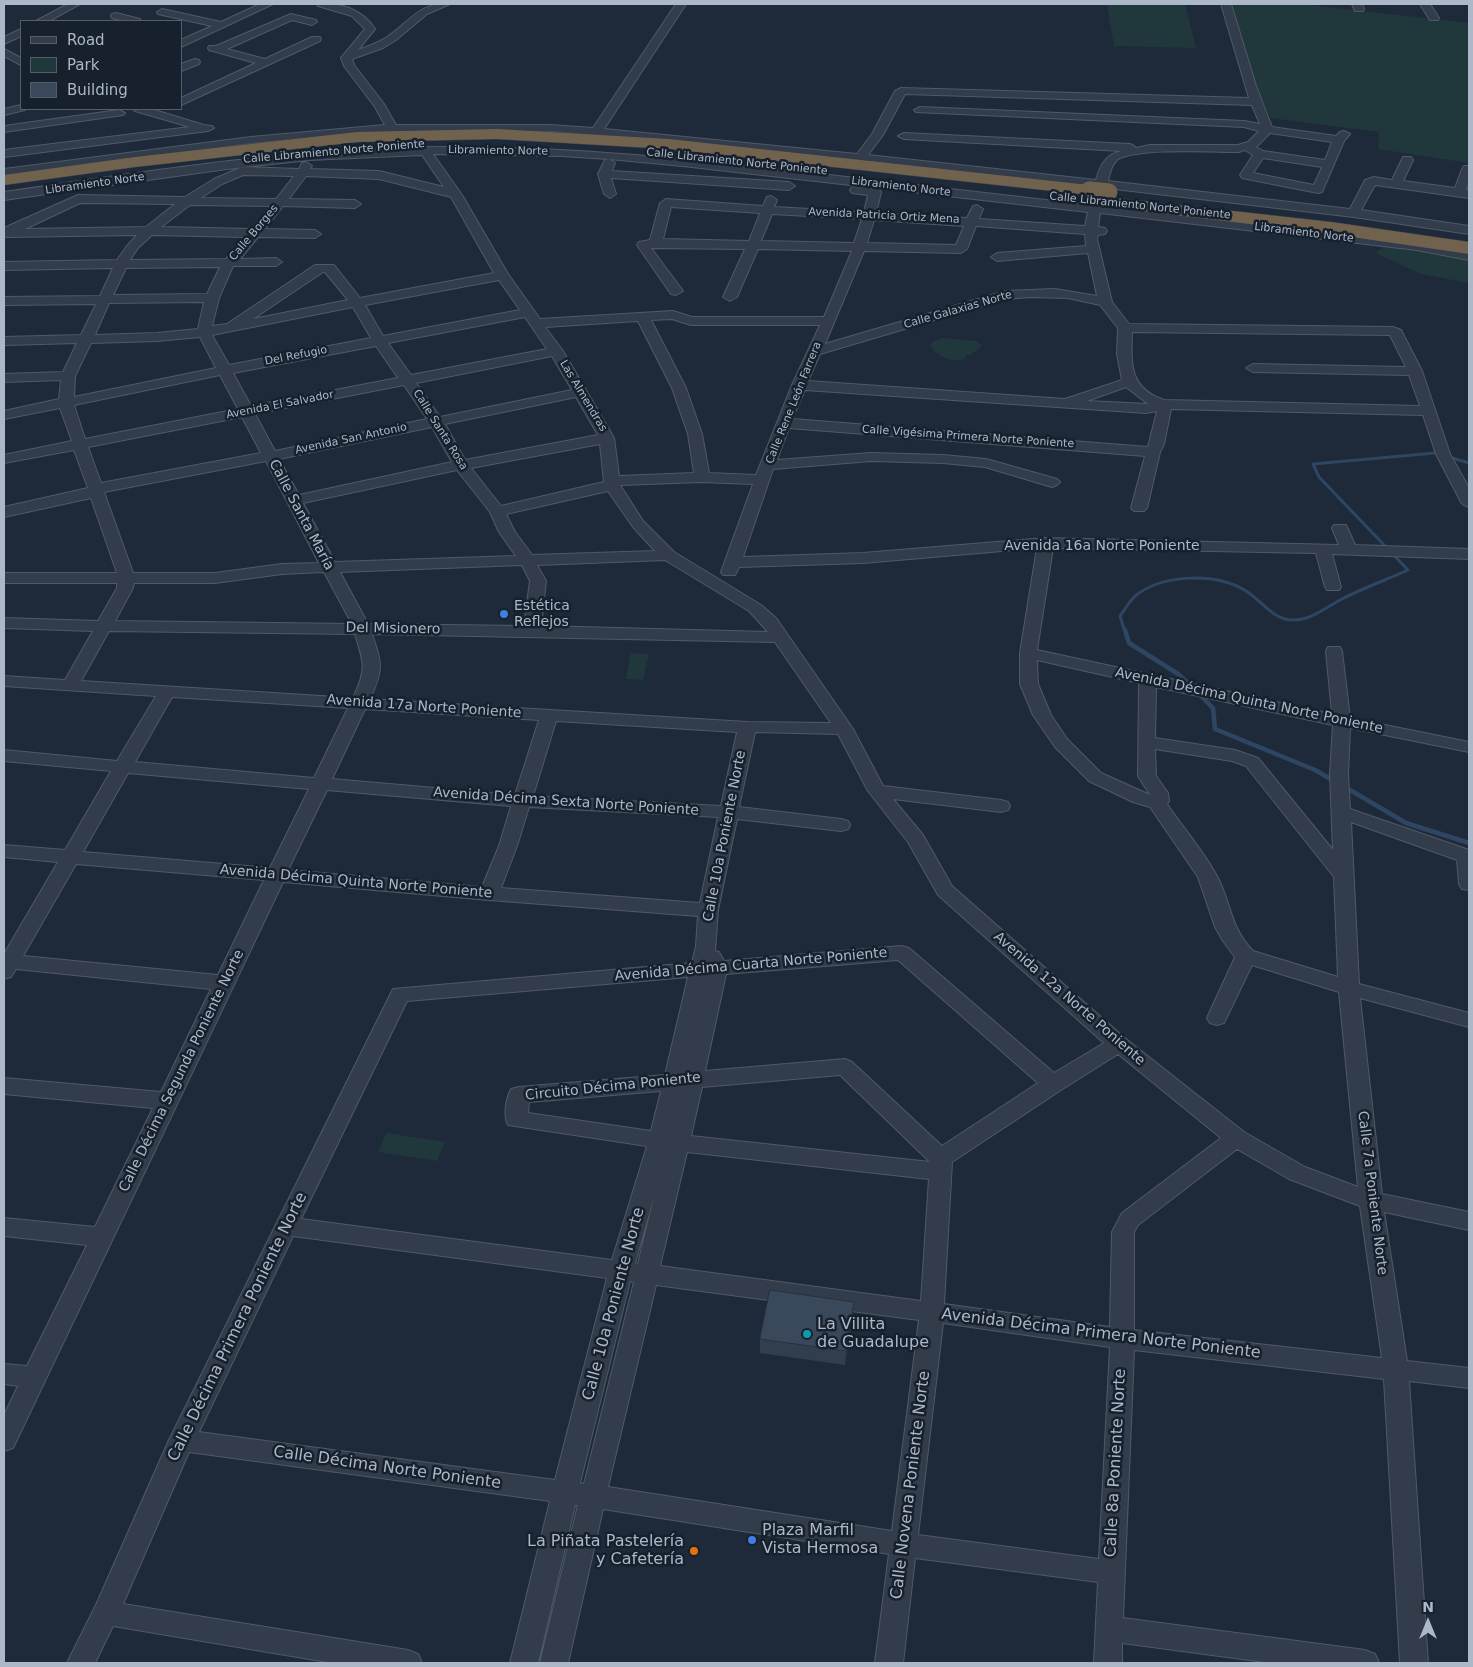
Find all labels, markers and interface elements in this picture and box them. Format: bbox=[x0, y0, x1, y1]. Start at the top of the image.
legend bbox=[20, 20, 182, 110]
text: Road bbox=[67, 31, 105, 49]
text: Park bbox=[67, 56, 99, 74]
text: Building bbox=[67, 81, 128, 99]
street label: Calle Libramiento Norte Poniente bbox=[243, 137, 425, 167]
street label: Libramiento Norte bbox=[448, 144, 548, 158]
street label: Calle Libramiento Norte Poniente bbox=[646, 146, 828, 178]
street label: Libramiento Norte bbox=[45, 171, 145, 197]
street label: Libramiento Norte bbox=[851, 174, 951, 200]
street label: Calle Libramiento Norte Poniente bbox=[1049, 190, 1231, 222]
street label: Calle Borges bbox=[227, 202, 281, 264]
street label: Avenida Patricia Ortiz Mena bbox=[808, 205, 960, 227]
street label: Libramiento Norte bbox=[1254, 220, 1354, 246]
street label: Calle Galaxias Norte bbox=[902, 288, 1014, 332]
street label: Calle Rene León Farrera bbox=[763, 340, 825, 466]
street label: Del Refugio bbox=[264, 343, 328, 369]
street label: Las Almendras bbox=[556, 358, 610, 434]
street label: Calle Santa Rosa bbox=[410, 387, 470, 473]
street label: Avenida El Salvador bbox=[225, 388, 335, 422]
street label: Avenida San Antonio bbox=[294, 421, 408, 457]
street label: Calle Vigésima Primera Norte Poniente bbox=[861, 423, 1075, 451]
street label: Calle Santa María bbox=[265, 457, 337, 573]
street label: Avenida 16a Norte Poniente bbox=[1004, 538, 1200, 554]
place label: Estética Reflejos bbox=[514, 598, 570, 630]
marker: Estética Reflejos bbox=[498, 608, 510, 620]
street label: Del Misionero bbox=[345, 620, 441, 638]
street label: Avenida Décima Quinta Norte Poniente bbox=[1114, 664, 1384, 738]
street label: Avenida 17a Norte Poniente bbox=[326, 692, 522, 722]
street label: Calle 10a Poniente Norte bbox=[700, 749, 750, 923]
street label: Avenida Décima Sexta Norte Poniente bbox=[433, 784, 699, 820]
street label: Avenida Décima Quinta Norte Poniente bbox=[219, 862, 493, 902]
street label: Avenida 12a Norte Poniente bbox=[990, 929, 1148, 1069]
street label: Avenida Décima Cuarta Norte Poniente bbox=[614, 945, 888, 985]
street label: Calle Décima Segunda Poniente Norte bbox=[116, 947, 248, 1195]
street label: Circuito Décima Poniente bbox=[524, 1069, 702, 1105]
street label: Calle 7a Poniente Norte bbox=[1354, 1110, 1390, 1276]
street label: Calle Décima Primera Poniente Norte bbox=[164, 1189, 312, 1465]
street label: Calle 10a Poniente Norte bbox=[579, 1205, 649, 1403]
street label: Avenida Décima Primera Norte Poniente bbox=[940, 1305, 1262, 1363]
place label: La Villita de Guadalupe bbox=[817, 1315, 929, 1353]
marker: La Villita de Guadalupe bbox=[801, 1328, 813, 1340]
street label: Calle 8a Poniente Norte bbox=[1101, 1368, 1131, 1558]
street label: Calle Novena Poniente Norte bbox=[887, 1370, 935, 1600]
street label: Calle Décima Norte Poniente bbox=[272, 1443, 502, 1493]
place label: Plaza Marfil Vista Hermosa bbox=[762, 1521, 878, 1559]
place label: La Piñata Pastelería y Cafetería bbox=[527, 1532, 684, 1570]
marker: Plaza Marfil Vista Hermosa bbox=[746, 1534, 758, 1546]
marker: La Piñata Pastelería y Cafetería bbox=[688, 1545, 700, 1557]
north arrow bbox=[1403, 1597, 1453, 1647]
text: N bbox=[1422, 1599, 1434, 1615]

